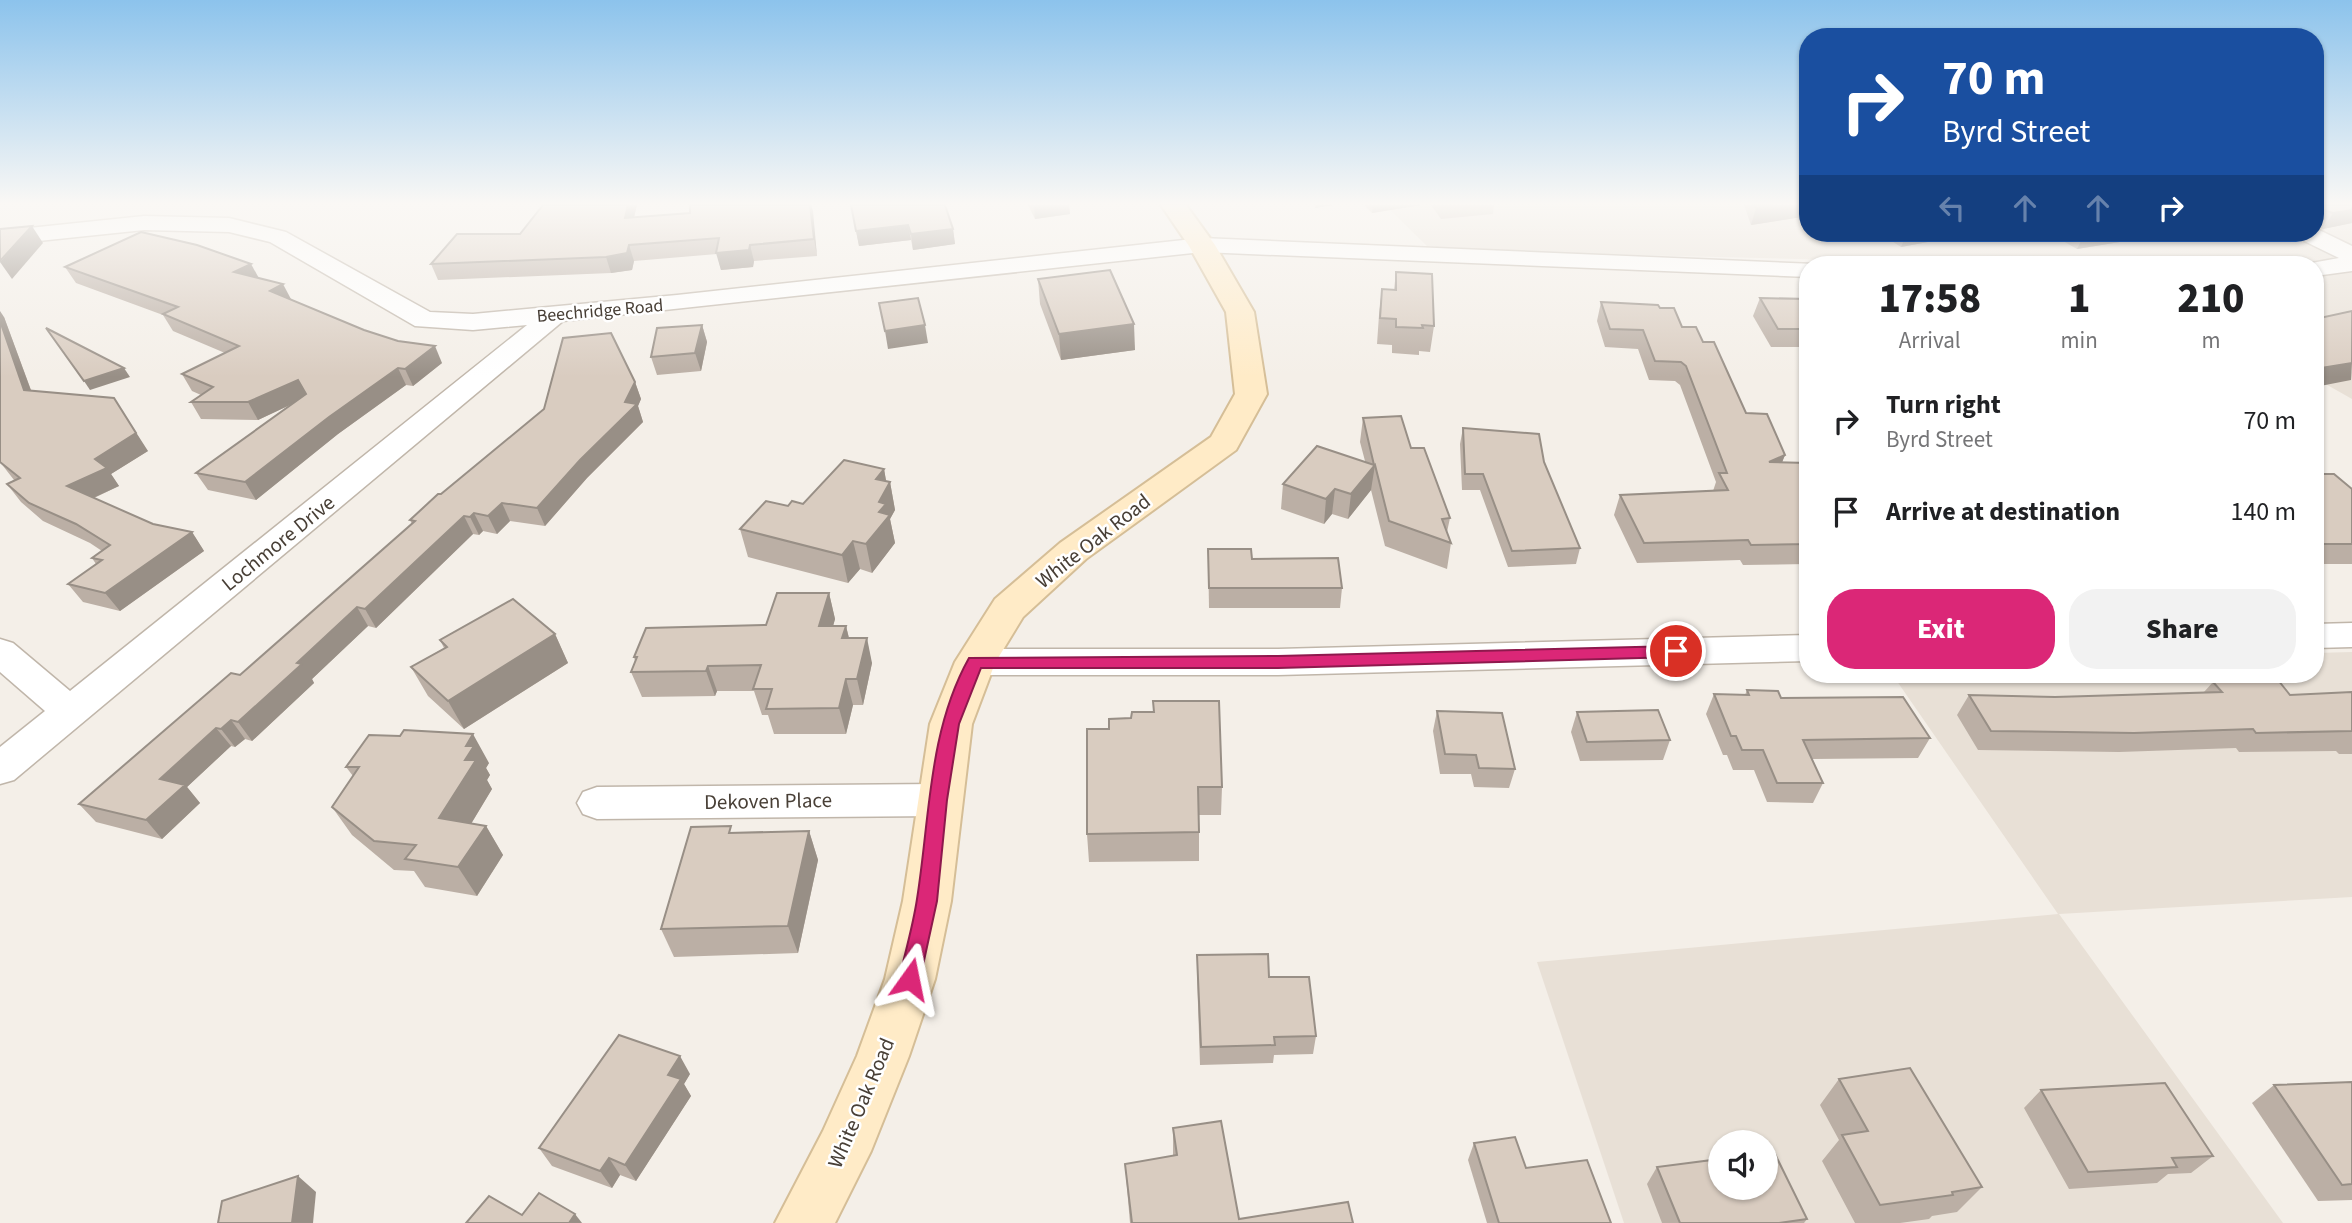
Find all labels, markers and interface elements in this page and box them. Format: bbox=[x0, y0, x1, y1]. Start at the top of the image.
text: 70 m bbox=[1942, 44, 2046, 114]
icon: right bbox=[1827, 56, 1918, 147]
text: Byrd Street bbox=[1942, 109, 2090, 155]
icon: left bbox=[1933, 189, 1971, 227]
icon: ahead bbox=[2006, 189, 2044, 227]
icon: ahead bbox=[2079, 189, 2117, 227]
icon: right bbox=[2152, 189, 2190, 227]
text: 17:58 bbox=[1878, 269, 1981, 329]
text: 1 bbox=[2068, 269, 2090, 329]
text: 210 bbox=[2177, 269, 2245, 329]
street label: Beechridge Road bbox=[536, 293, 664, 329]
text: Arrival bbox=[1899, 324, 1961, 357]
text: min bbox=[2061, 324, 2098, 357]
text: m bbox=[2201, 324, 2220, 357]
text: Turn right bbox=[1886, 386, 2001, 423]
icon: right bbox=[1827, 402, 1865, 440]
text: 70 m bbox=[2243, 402, 2296, 439]
text: Byrd Street bbox=[1886, 423, 1993, 456]
street label: White Oak Road bbox=[1029, 486, 1157, 596]
street label: Lochmore Drive bbox=[215, 488, 341, 598]
icon: arrive bbox=[1827, 493, 1865, 531]
text: Arrive at destination bbox=[1886, 493, 2120, 530]
text: 140 m bbox=[2230, 493, 2296, 530]
button: Exit bbox=[1827, 589, 2055, 669]
button: Share bbox=[2069, 589, 2296, 669]
pin bbox=[1646, 621, 1706, 681]
icon: arrive bbox=[1657, 632, 1695, 670]
street label: Dekoven Place bbox=[704, 785, 832, 817]
position arrow bbox=[873, 942, 947, 1016]
street label: White Oak Road bbox=[820, 1033, 902, 1173]
map controls bbox=[1708, 1130, 1778, 1200]
button: sound bbox=[1708, 1130, 1778, 1200]

